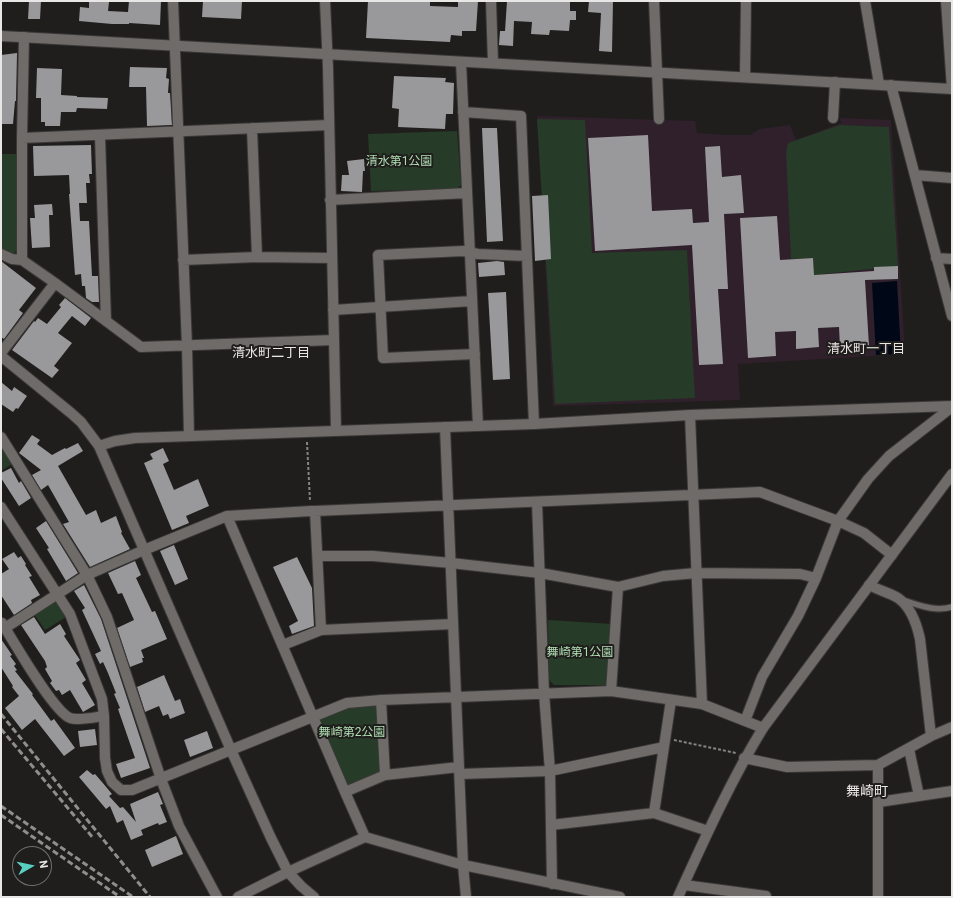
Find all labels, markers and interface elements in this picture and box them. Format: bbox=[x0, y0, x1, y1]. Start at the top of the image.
park label: 清水第1公園 bbox=[366, 155, 432, 169]
district label: 清水町一丁目 bbox=[827, 342, 905, 358]
district label: 清水町二丁目 bbox=[232, 346, 310, 362]
park label: 舞崎第1公園 bbox=[547, 646, 613, 660]
park label: 舞崎第2公園 bbox=[319, 726, 385, 740]
district label: 舞崎町 bbox=[846, 784, 888, 800]
north arrow bbox=[12, 846, 52, 886]
text: N bbox=[36, 859, 50, 869]

